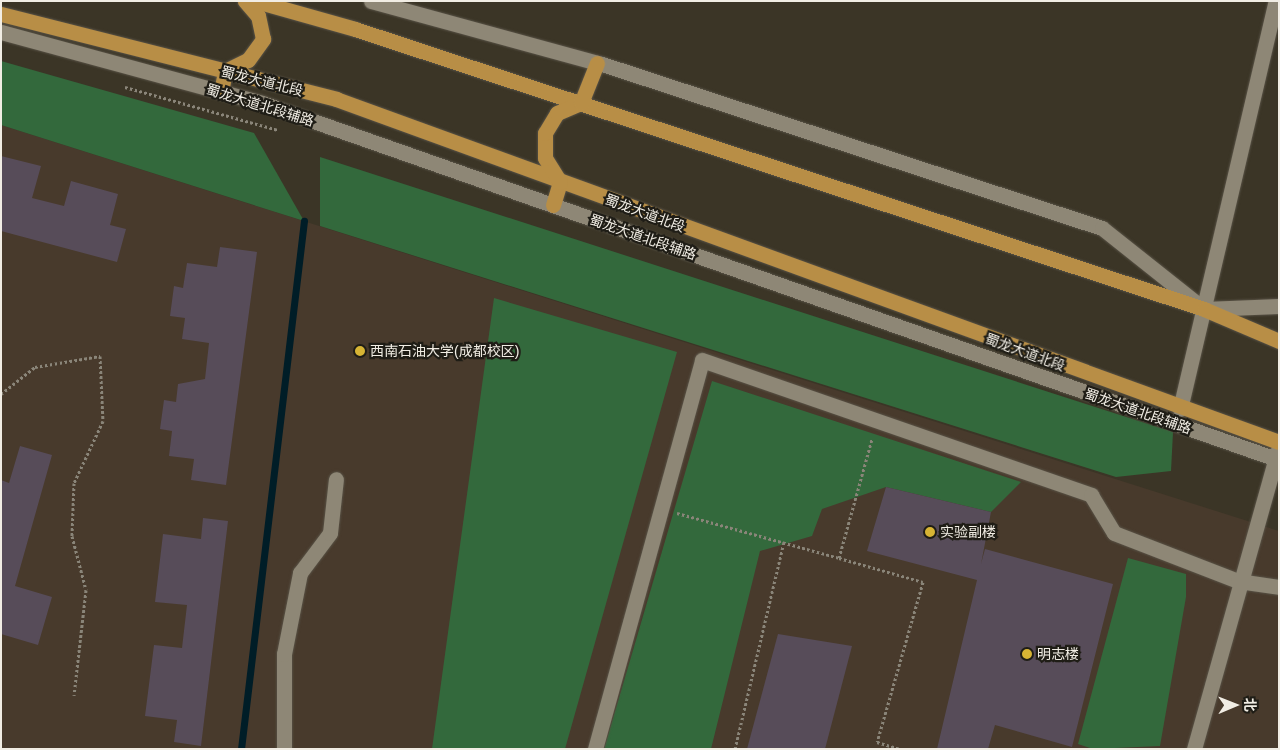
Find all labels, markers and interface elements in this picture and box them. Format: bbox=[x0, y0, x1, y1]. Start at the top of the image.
street label: 蜀龙大道北段 bbox=[219, 63, 305, 99]
street label: 蜀龙大道北段辅路 bbox=[204, 81, 316, 129]
street label: 蜀龙大道北段 bbox=[603, 191, 687, 235]
street label: 蜀龙大道北段辅路 bbox=[587, 211, 699, 263]
street label: 蜀龙大道北段 bbox=[983, 330, 1067, 374]
place label: 西南石油大学(成都校区) bbox=[370, 343, 519, 359]
marker: 西南石油大学(成都校区) bbox=[354, 345, 366, 357]
street label: 蜀龙大道北段辅路 bbox=[1082, 385, 1194, 437]
place label: 实验副楼 bbox=[940, 524, 996, 540]
marker: 实验副楼 bbox=[924, 526, 936, 538]
place label: 明志楼 bbox=[1037, 646, 1079, 662]
marker: 明志楼 bbox=[1021, 648, 1033, 660]
north arrow bbox=[1210, 680, 1260, 730]
text: 北 bbox=[1242, 698, 1258, 712]

